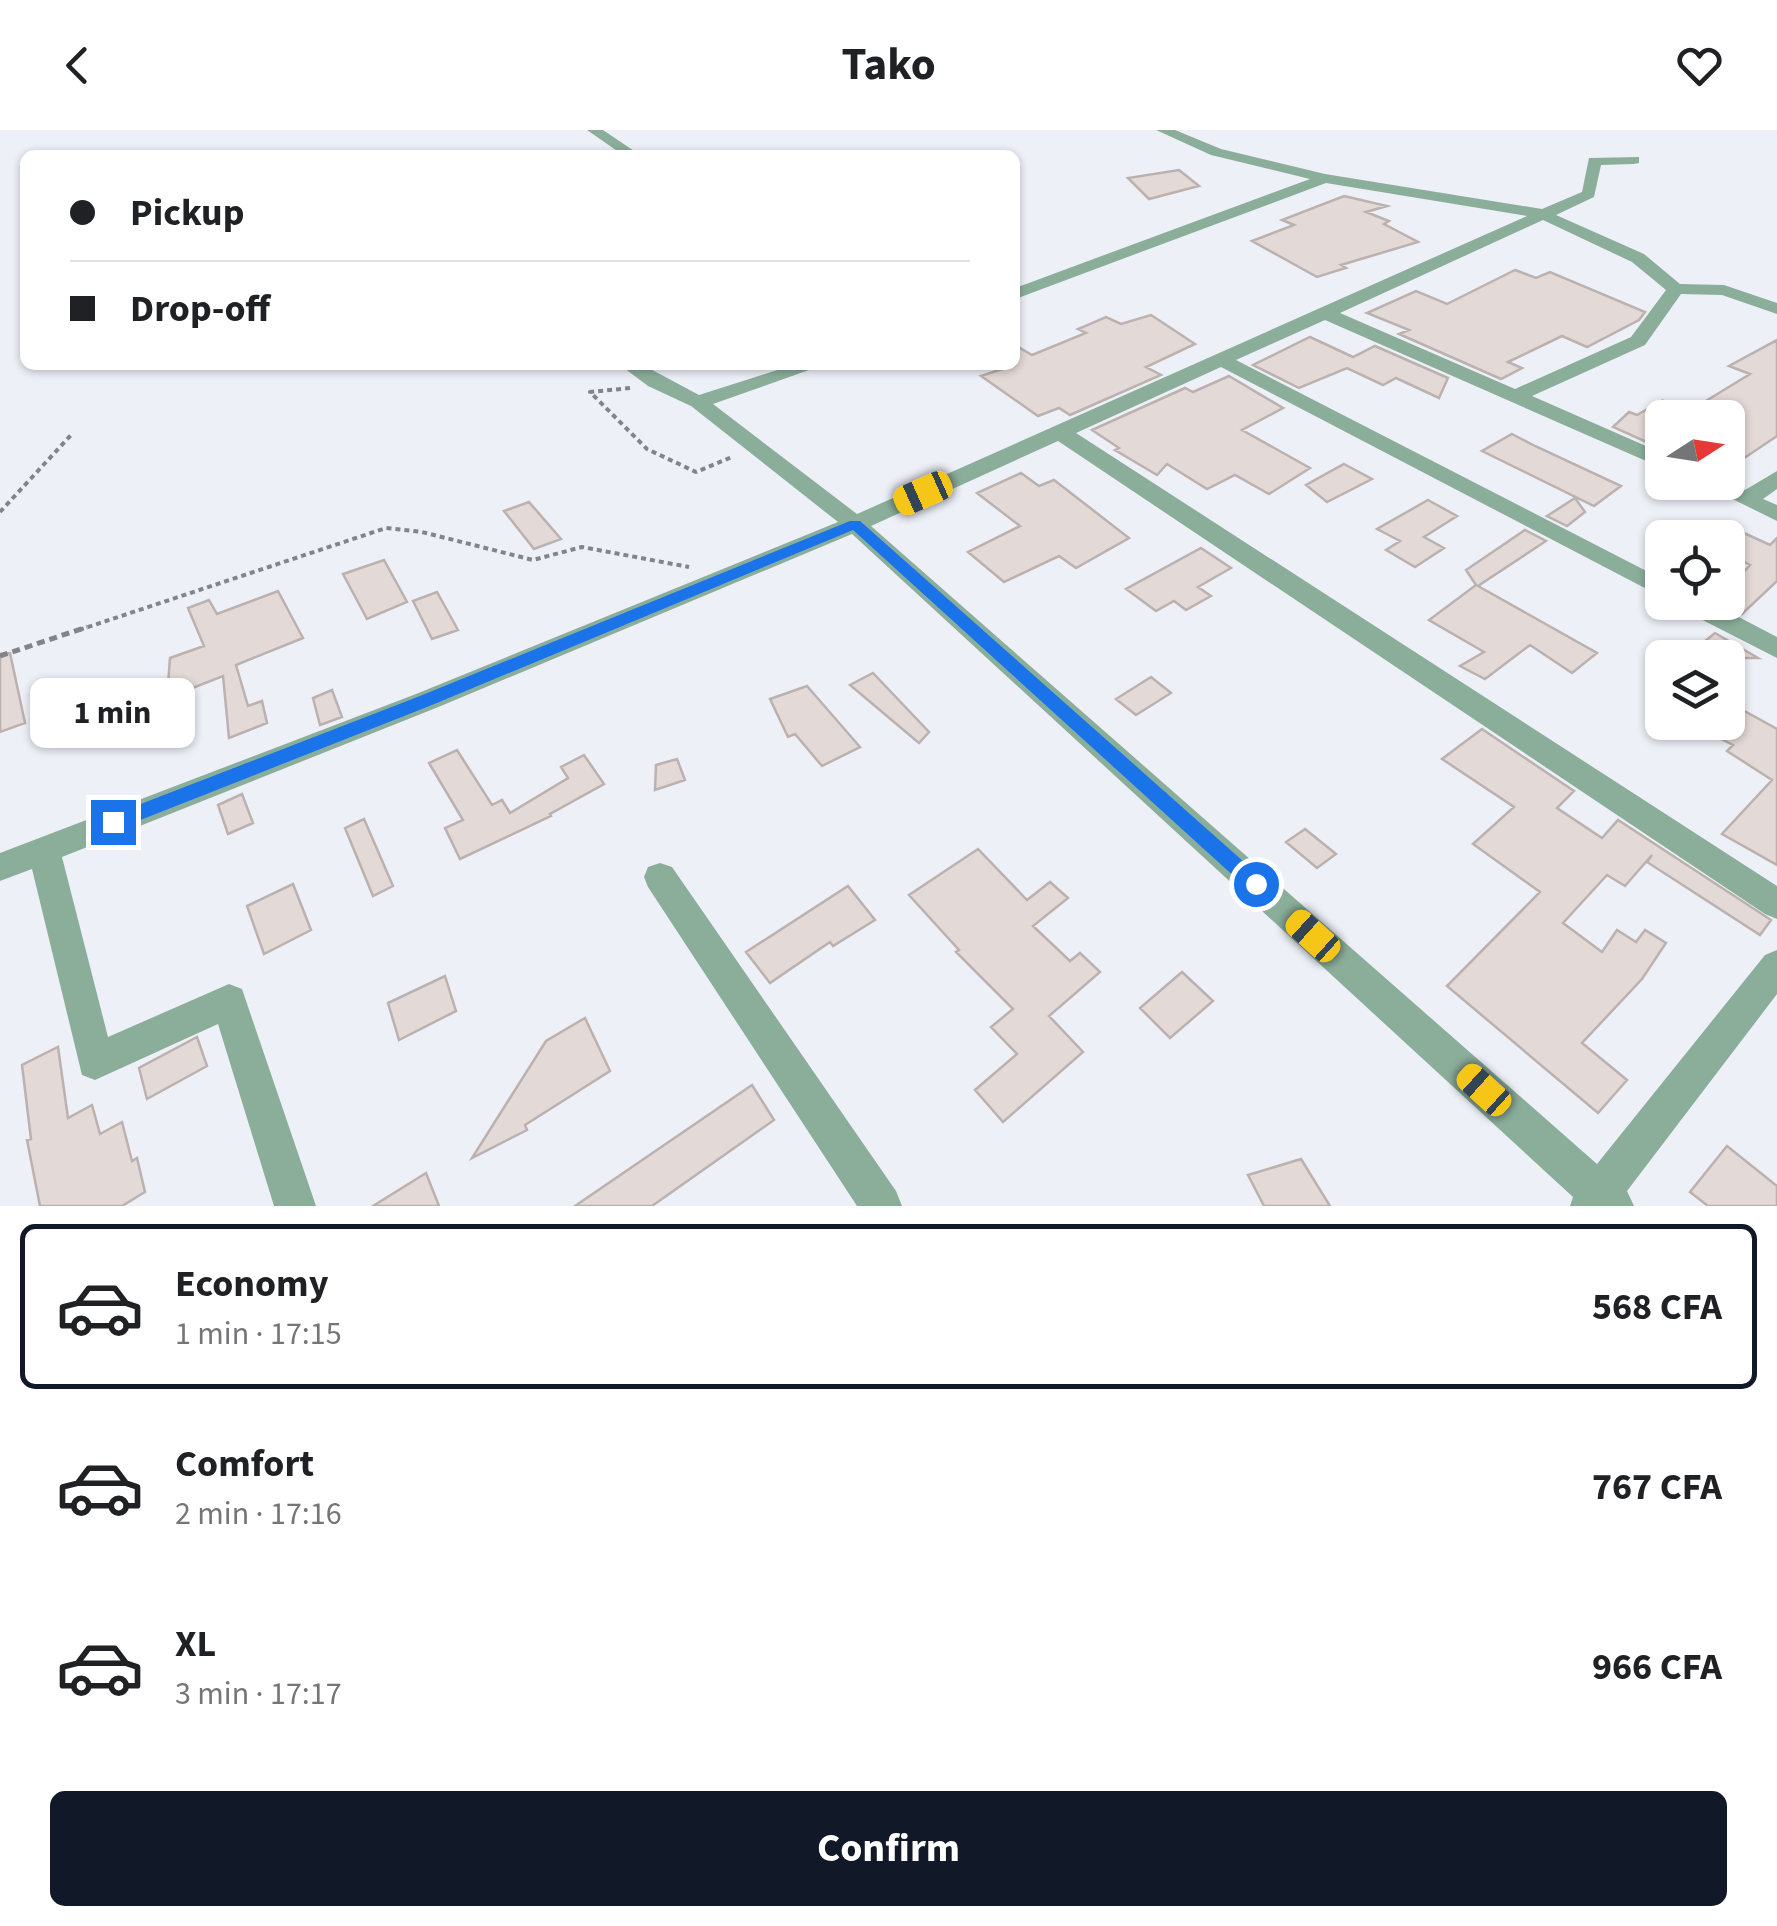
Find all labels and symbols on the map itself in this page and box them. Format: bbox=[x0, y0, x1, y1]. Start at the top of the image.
north arrow bbox=[1645, 400, 1745, 500]
car bbox=[889, 467, 957, 519]
callout: 1 min bbox=[31, 677, 196, 747]
route end bbox=[91, 800, 136, 845]
route start bbox=[1234, 862, 1279, 907]
car bbox=[1281, 905, 1345, 967]
car bbox=[1452, 1059, 1516, 1121]

